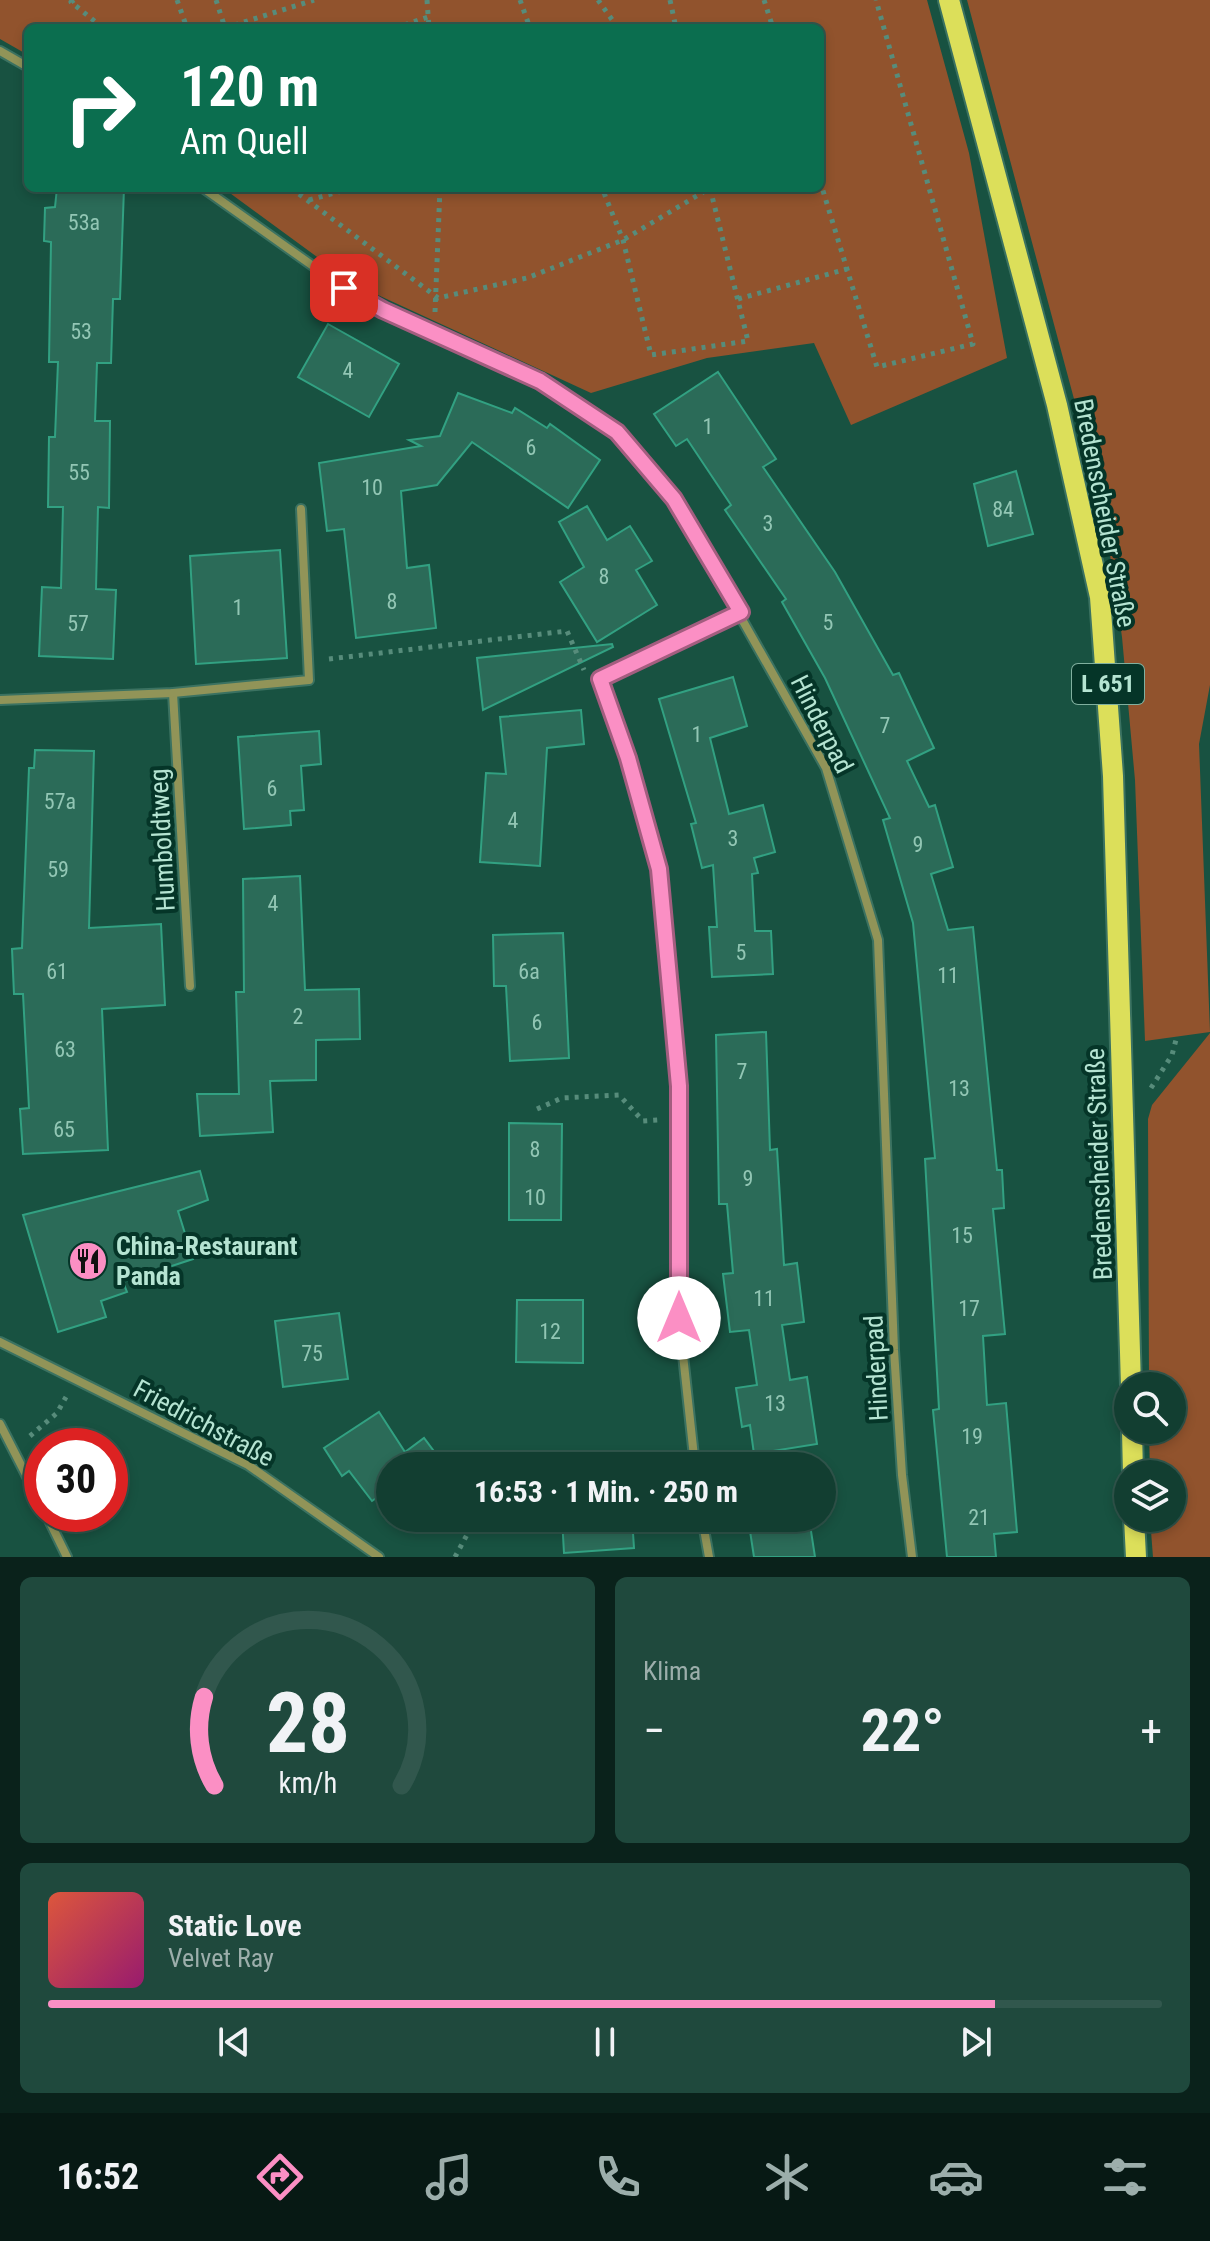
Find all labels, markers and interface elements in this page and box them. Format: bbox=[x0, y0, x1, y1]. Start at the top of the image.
text: 120 m bbox=[180, 54, 319, 120]
icon: right bbox=[48, 56, 152, 160]
text: Am Quell bbox=[180, 121, 309, 163]
house number: 53a bbox=[68, 210, 100, 235]
pin bbox=[310, 254, 378, 322]
icon: arrive bbox=[322, 266, 366, 310]
house number: 53 bbox=[70, 319, 92, 344]
house number: 4 bbox=[343, 358, 354, 383]
street label: Bredenscheider Straße bbox=[1068, 396, 1142, 630]
house number: 1 bbox=[703, 414, 713, 439]
house number: 6 bbox=[526, 435, 536, 460]
house number: 55 bbox=[68, 460, 90, 485]
house number: 10 bbox=[361, 475, 383, 500]
house number: 84 bbox=[992, 497, 1014, 522]
house number: 3 bbox=[763, 511, 773, 536]
house number: 8 bbox=[599, 564, 609, 589]
house number: 8 bbox=[387, 589, 397, 614]
house number: 1 bbox=[233, 595, 243, 620]
house number: 5 bbox=[823, 610, 833, 635]
house number: 57 bbox=[67, 611, 89, 636]
road number: L 651 bbox=[1072, 664, 1144, 704]
street label: Hinderpad bbox=[785, 670, 859, 778]
house number: 7 bbox=[880, 713, 890, 738]
house number: 1 bbox=[692, 722, 702, 747]
street label: Humboldtweg bbox=[143, 768, 181, 912]
house number: 6 bbox=[267, 776, 277, 801]
house number: 57a bbox=[44, 789, 76, 814]
house number: 4 bbox=[508, 808, 519, 833]
house number: 3 bbox=[728, 826, 738, 851]
house number: 9 bbox=[913, 832, 923, 857]
house number: 59 bbox=[47, 857, 69, 882]
house number: 4 bbox=[268, 891, 279, 916]
house number: 5 bbox=[736, 940, 746, 965]
house number: 61 bbox=[46, 959, 68, 984]
house number: 6a bbox=[518, 959, 540, 984]
house number: 11 bbox=[937, 963, 959, 988]
house number: 2 bbox=[293, 1004, 303, 1029]
house number: 6 bbox=[532, 1010, 542, 1035]
house number: 63 bbox=[54, 1037, 76, 1062]
street label: Bredenscheider Straße bbox=[1080, 1047, 1118, 1281]
house number: 7 bbox=[737, 1059, 747, 1084]
house number: 13 bbox=[948, 1076, 970, 1101]
house number: 65 bbox=[53, 1117, 75, 1142]
house number: 8 bbox=[530, 1137, 540, 1162]
house number: 9 bbox=[743, 1166, 753, 1191]
house number: 10 bbox=[524, 1185, 546, 1210]
house number: 15 bbox=[951, 1223, 973, 1248]
place label: China-Restaurant Panda bbox=[116, 1231, 298, 1291]
restaurant icon: China-Restaurant Panda bbox=[67, 1240, 109, 1282]
position arrow bbox=[637, 1276, 721, 1360]
house number: 11 bbox=[753, 1286, 775, 1311]
house number: 17 bbox=[958, 1296, 980, 1321]
street label: Hinderpad bbox=[858, 1314, 894, 1422]
house number: 12 bbox=[539, 1319, 561, 1344]
house number: 75 bbox=[301, 1341, 323, 1366]
map controls bbox=[1114, 1372, 1186, 1532]
button: search bbox=[1114, 1372, 1186, 1444]
street label: Friedrichstraße bbox=[129, 1373, 279, 1473]
house number: 13 bbox=[764, 1391, 786, 1416]
house number: 19 bbox=[961, 1424, 983, 1449]
speed limit sign: 30 bbox=[24, 1428, 128, 1532]
button: layers bbox=[1114, 1460, 1186, 1532]
text: 16:53 · 1 Min. · 250 m bbox=[474, 1474, 738, 1509]
house number: 21 bbox=[968, 1505, 990, 1530]
text: Klima bbox=[643, 1656, 701, 1686]
text: 28 bbox=[265, 1675, 350, 1772]
text: 22° bbox=[861, 1695, 945, 1766]
text: − bbox=[643, 1705, 665, 1757]
text: + bbox=[1140, 1705, 1162, 1757]
text: km/h bbox=[278, 1766, 337, 1800]
text: Static Love bbox=[168, 1908, 302, 1943]
text: Velvet Ray bbox=[168, 1943, 274, 1973]
icon: previous bbox=[212, 2020, 256, 2064]
icon: pause bbox=[583, 2020, 627, 2064]
icon: next bbox=[954, 2020, 998, 2064]
icon: directions bbox=[252, 2149, 308, 2205]
icon: music bbox=[421, 2149, 477, 2205]
icon: phone bbox=[590, 2149, 646, 2205]
icon: climate bbox=[759, 2149, 815, 2205]
icon: car bbox=[928, 2149, 984, 2205]
icon: filters bbox=[1097, 2149, 1153, 2205]
text: 16:52 bbox=[57, 2156, 139, 2198]

